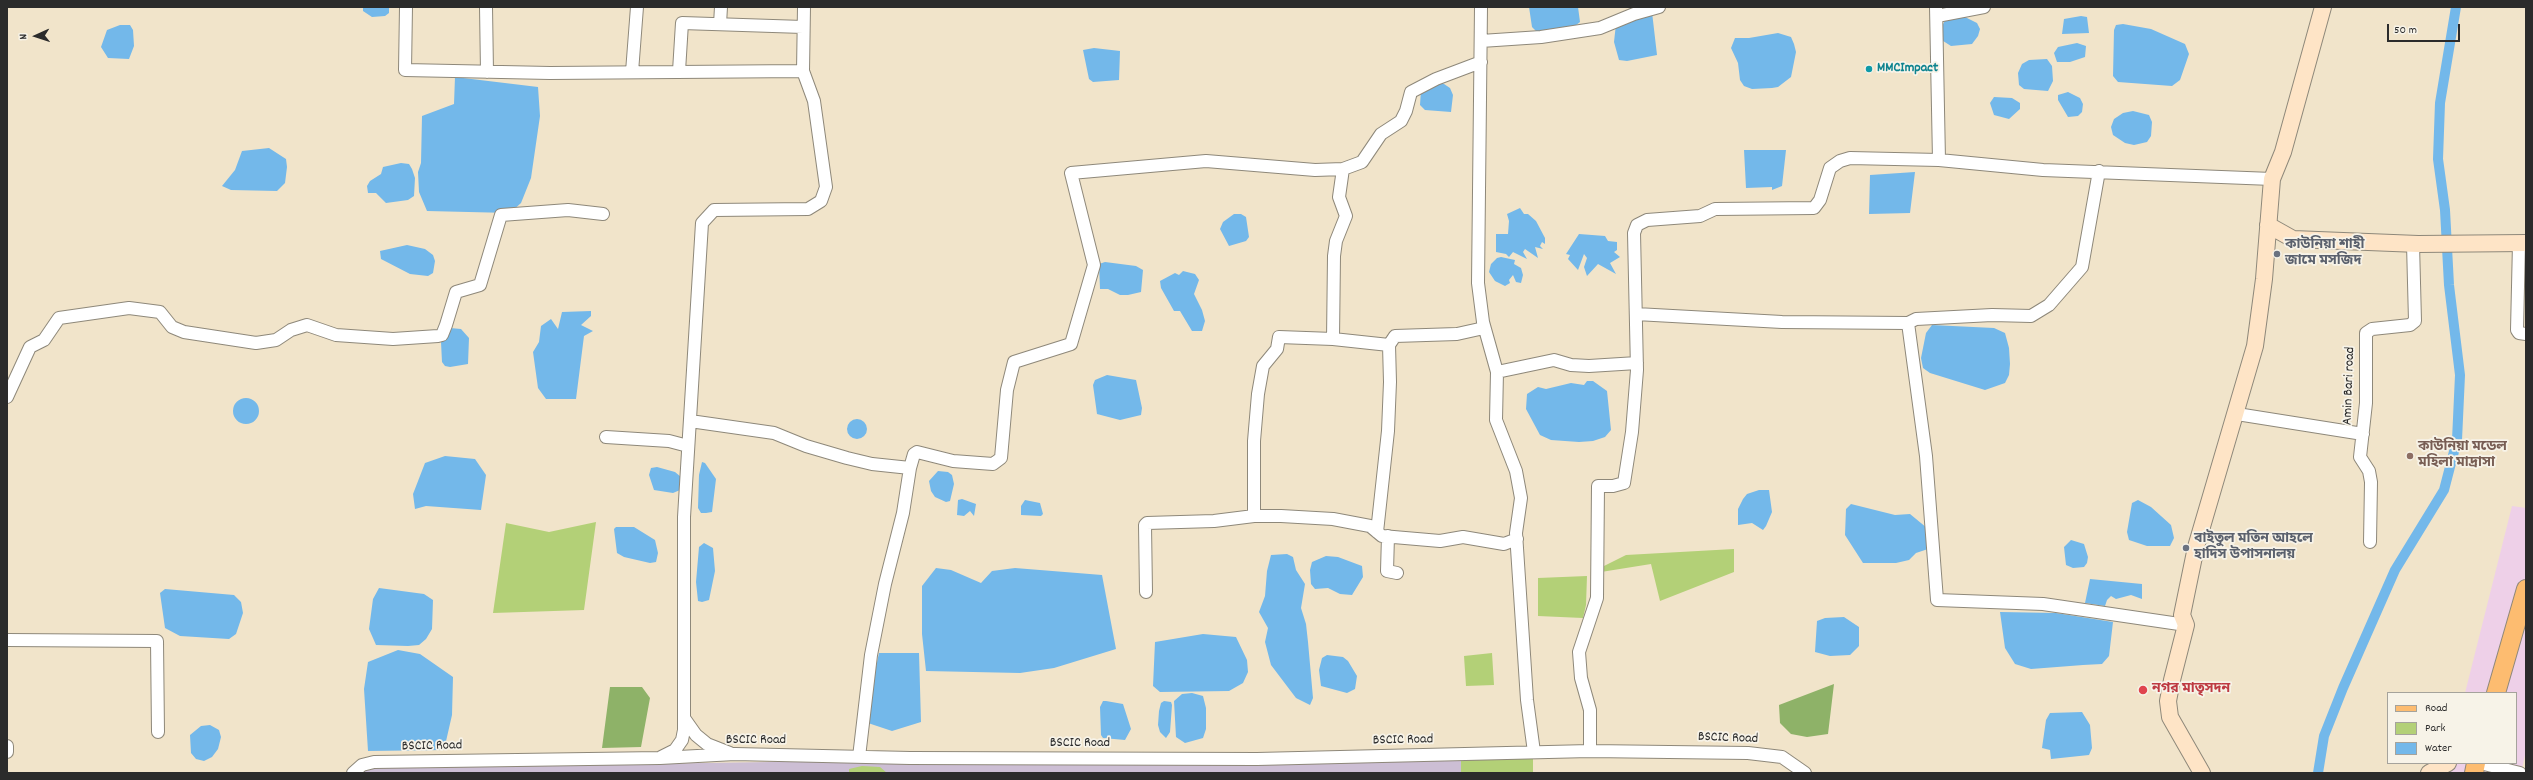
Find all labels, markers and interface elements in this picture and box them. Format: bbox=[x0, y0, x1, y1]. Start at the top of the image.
north arrow bbox=[16, 16, 56, 56]
scale bar bbox=[2389, 16, 2462, 42]
text: 50 m bbox=[2394, 22, 2417, 39]
text: N bbox=[16, 33, 32, 40]
place label: MMCImpact bbox=[1877, 61, 1938, 77]
marker: MMCImpact bbox=[1864, 64, 1874, 74]
place label: কাউনিয়া শাহী জামে মসজিদ bbox=[2285, 238, 2364, 270]
marker: কাউনিয়া শাহী জামে মসজিদ bbox=[2272, 249, 2282, 259]
street label: Amin Bari road bbox=[2340, 347, 2360, 425]
place label: কাউনিয়া মডেল মহিলা মাদ্রাসা bbox=[2418, 440, 2507, 472]
marker: কাউনিয়া মডেল মহিলা মাদ্রাসা bbox=[2405, 451, 2415, 461]
place label: বাইতুল মতিন আহলে হাদিস উপাসনালয় bbox=[2194, 532, 2313, 564]
marker: বাইতুল মতিন আহলে হাদিস উপাসনালয় bbox=[2181, 543, 2191, 553]
place label: নগর মাতৃসদন bbox=[2152, 682, 2230, 698]
marker: নগর মাতৃসদন bbox=[2137, 684, 2149, 696]
legend bbox=[2387, 692, 2517, 764]
text: Road bbox=[2425, 700, 2447, 717]
text: Park bbox=[2425, 720, 2445, 737]
street label: BSCIC Road bbox=[1698, 730, 1758, 748]
street label: BSCIC Road bbox=[1373, 732, 1433, 750]
street label: BSCIC Road bbox=[726, 733, 786, 749]
street label: BSCIC Road bbox=[1050, 736, 1110, 752]
street label: BSCIC Road bbox=[402, 738, 462, 756]
text: Water bbox=[2425, 740, 2452, 757]

